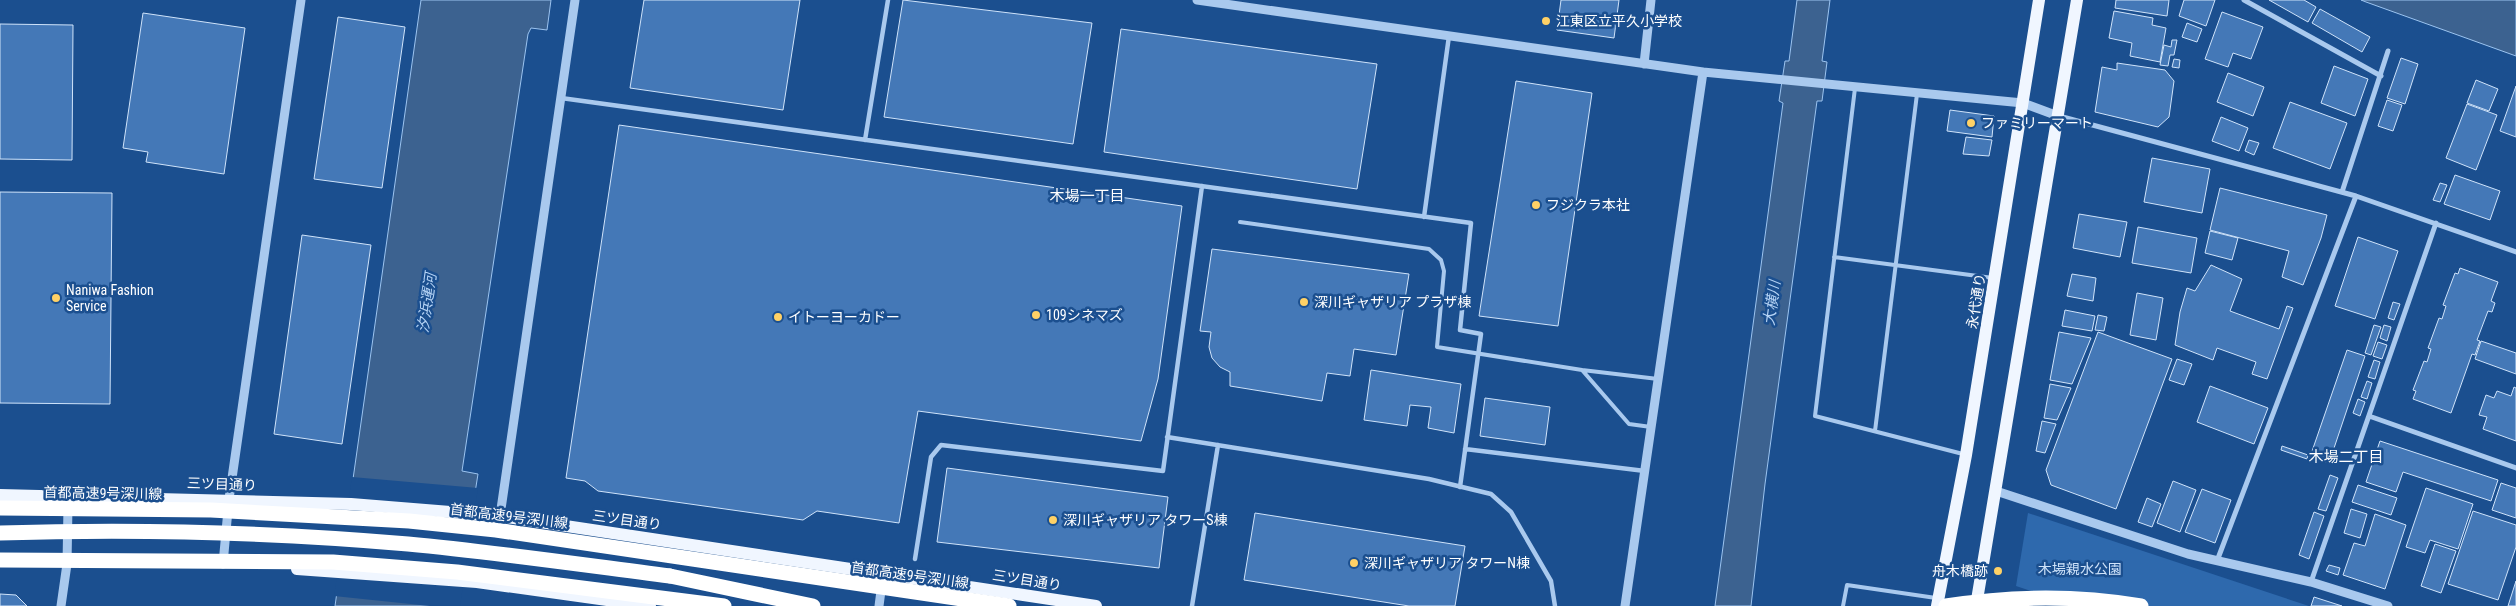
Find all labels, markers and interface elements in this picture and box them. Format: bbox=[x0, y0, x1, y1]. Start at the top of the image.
place label: 江東区立平久小学校 bbox=[1556, 13, 1682, 29]
marker: 江東区立平久小学校 bbox=[1540, 15, 1552, 27]
place label: ファミリーマート bbox=[1981, 115, 2093, 131]
marker: ファミリーマート bbox=[1965, 117, 1977, 129]
district label: 木場一丁目 bbox=[1049, 187, 1125, 205]
place label: フジクラ本社 bbox=[1546, 197, 1630, 213]
marker: フジクラ本社 bbox=[1530, 199, 1542, 211]
water label: 汐浜運河 bbox=[414, 269, 441, 334]
street label: 永代通り bbox=[1964, 272, 1988, 330]
water label: 大横川 bbox=[1760, 277, 1784, 327]
place label: Naniwa Fashion Service bbox=[66, 282, 154, 314]
marker: Naniwa Fashion Service bbox=[50, 292, 62, 304]
place label: 深川ギャザリア プラザ棟 bbox=[1314, 294, 1471, 310]
marker: 深川ギャザリア プラザ棟 bbox=[1298, 296, 1310, 308]
place label: 109シネマズ bbox=[1046, 307, 1123, 323]
place label: イトーヨーカドー bbox=[788, 309, 900, 325]
marker: 109シネマズ bbox=[1030, 309, 1042, 321]
marker: イトーヨーカドー bbox=[772, 311, 784, 323]
district label: 木場二丁目 bbox=[2308, 448, 2384, 466]
street label: 三ツ目通り bbox=[187, 475, 257, 493]
street label: 首都高速9号深川線 bbox=[43, 484, 163, 502]
street label: 首都高速9号深川線 bbox=[449, 501, 569, 531]
street label: 三ツ目通り bbox=[591, 507, 663, 533]
place label: 深川ギャザリア タワーS棟 bbox=[1063, 512, 1227, 528]
marker: 深川ギャザリア タワーS棟 bbox=[1047, 514, 1059, 526]
place label: 深川ギャザリア タワーN棟 bbox=[1364, 555, 1530, 571]
marker: 深川ギャザリア タワーN棟 bbox=[1348, 557, 1360, 569]
street label: 首都高速9号深川線 bbox=[850, 559, 970, 591]
park label: 木場親水公園 bbox=[2038, 561, 2122, 577]
place label: 舟木橋跡 bbox=[1932, 563, 1988, 579]
marker: 舟木橋跡 bbox=[1992, 565, 2004, 577]
street label: 三ツ目通り bbox=[991, 567, 1063, 593]

